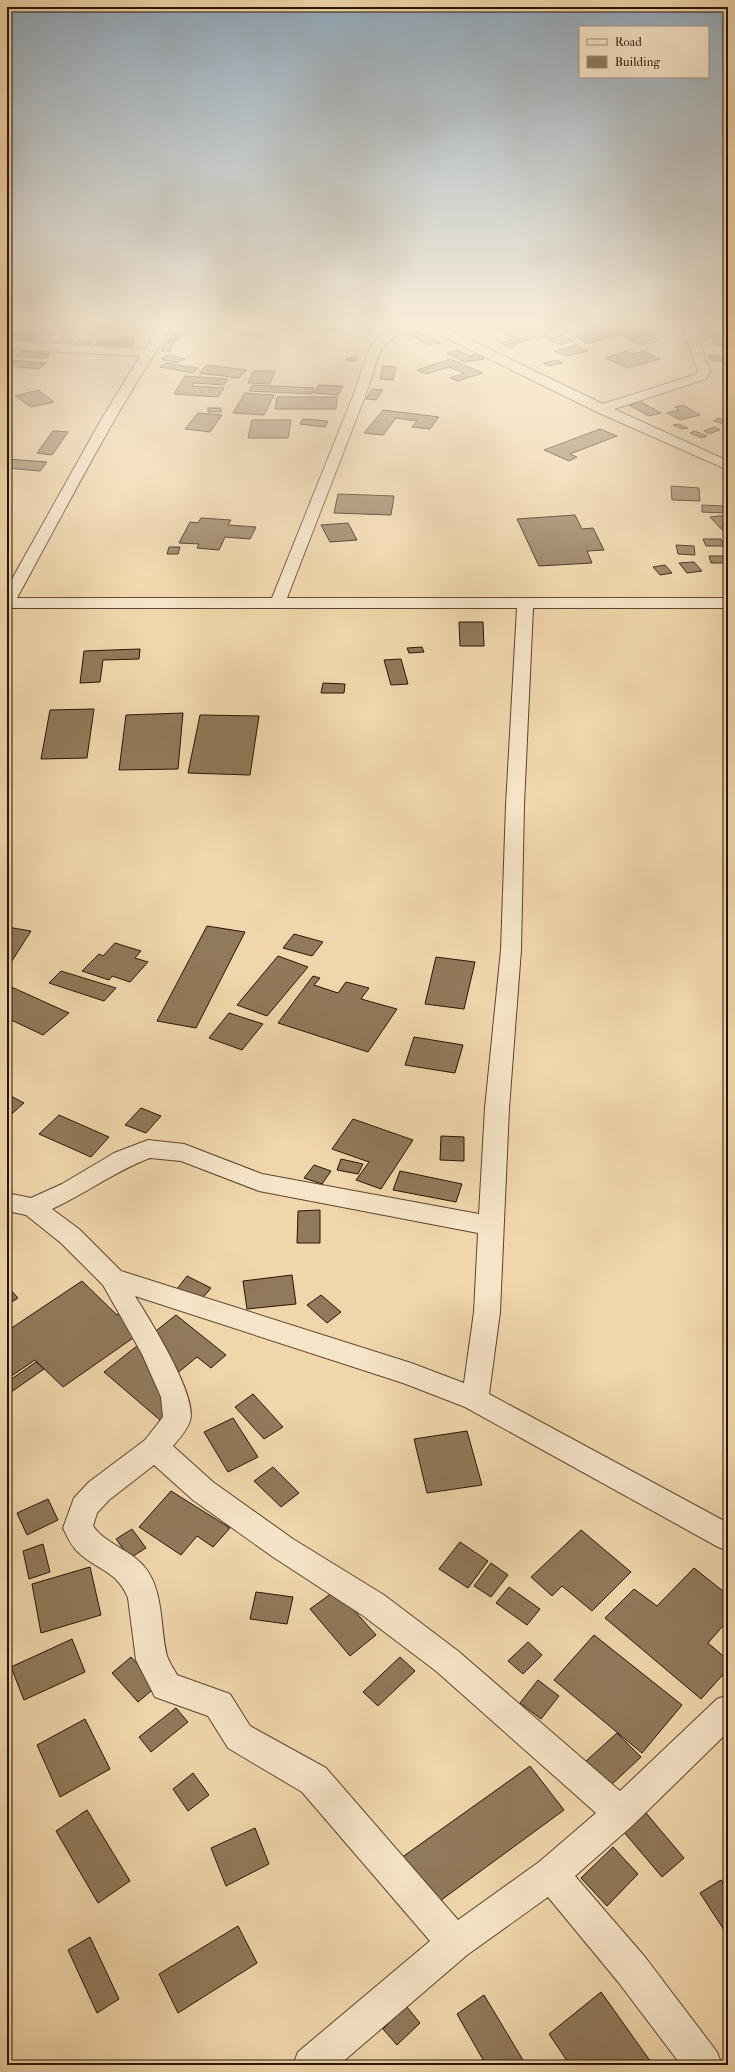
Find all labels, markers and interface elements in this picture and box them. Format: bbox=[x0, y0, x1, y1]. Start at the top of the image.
legend bbox=[579, 26, 709, 78]
text: Road bbox=[615, 35, 642, 49]
text: Building bbox=[615, 55, 660, 69]

